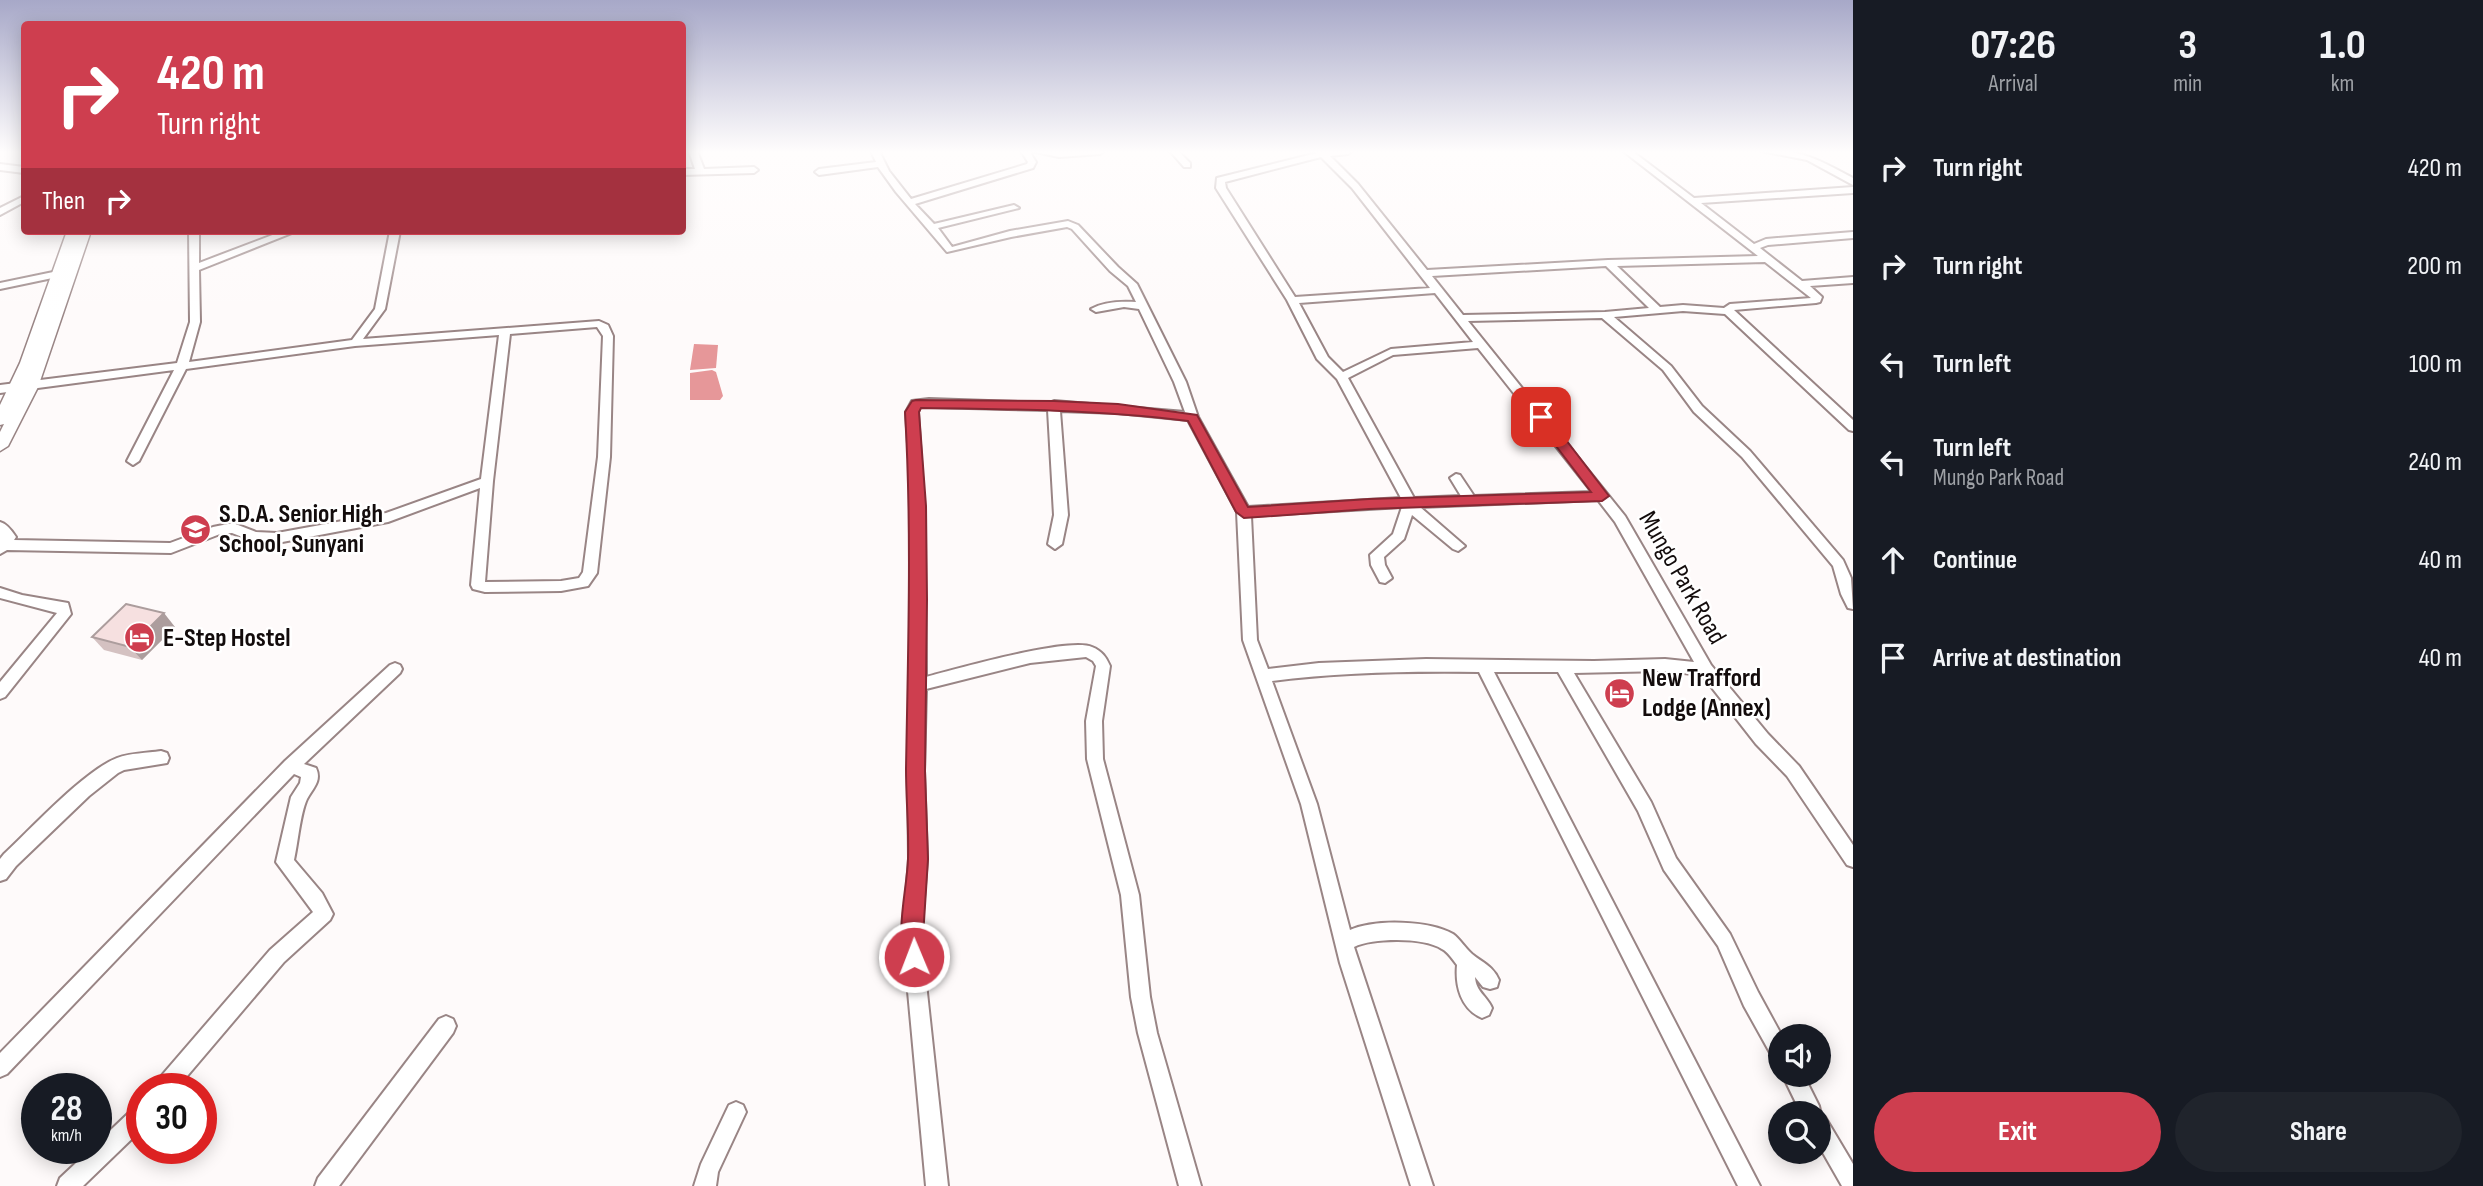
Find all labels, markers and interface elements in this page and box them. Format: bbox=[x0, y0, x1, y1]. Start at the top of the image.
text: 07:26 bbox=[1970, 20, 2056, 71]
text: 3 bbox=[2178, 20, 2197, 71]
text: 1.0 bbox=[2320, 20, 2366, 71]
text: 420 m bbox=[157, 45, 265, 104]
icon: right bbox=[42, 49, 133, 140]
text: Arrival bbox=[1988, 70, 2038, 98]
text: min bbox=[2173, 70, 2202, 98]
text: km bbox=[2331, 70, 2354, 98]
text: Turn right bbox=[157, 105, 261, 144]
icon: right bbox=[1874, 149, 1912, 187]
text: Turn right bbox=[1933, 153, 2022, 184]
text: 420 m bbox=[2408, 153, 2462, 184]
icon: right bbox=[99, 182, 137, 220]
text: Then bbox=[42, 186, 85, 217]
icon: right bbox=[1874, 247, 1912, 285]
text: Turn right bbox=[1933, 251, 2022, 282]
text: 200 m bbox=[2407, 251, 2462, 282]
icon: left bbox=[1874, 345, 1912, 383]
text: Turn left bbox=[1933, 349, 2011, 380]
text: 100 m bbox=[2409, 349, 2462, 380]
pin bbox=[1511, 387, 1571, 447]
icon: arrive bbox=[1522, 398, 1560, 436]
text: Turn left bbox=[1933, 433, 2011, 464]
icon: left bbox=[1874, 443, 1912, 481]
text: 240 m bbox=[2408, 447, 2462, 478]
text: Mungo Park Road bbox=[1933, 464, 2064, 492]
place label: S.D.A. Senior High School, Sunyani bbox=[219, 499, 383, 560]
street label: Mungo Park Road bbox=[1632, 506, 1732, 650]
school or university icon: S.D.A. Senior High School, Sunyani bbox=[179, 512, 213, 546]
icon: ahead bbox=[1874, 541, 1912, 579]
text: Continue bbox=[1933, 545, 2017, 576]
text: 40 m bbox=[2419, 545, 2462, 576]
hotel icon: E-Step Hostel bbox=[123, 621, 157, 655]
place label: E-Step Hostel bbox=[163, 623, 291, 654]
icon: arrive bbox=[1874, 639, 1912, 677]
text: Arrive at destination bbox=[1933, 643, 2121, 674]
text: 40 m bbox=[2419, 643, 2462, 674]
place label: New Trafford Lodge (Annex) bbox=[1642, 663, 1771, 724]
hotel icon: New Trafford Lodge (Annex) bbox=[1602, 676, 1636, 710]
position arrow bbox=[877, 920, 951, 994]
map controls bbox=[1768, 1024, 1831, 1164]
button: sound bbox=[1768, 1024, 1831, 1087]
speed limit sign: 30 bbox=[126, 1073, 217, 1164]
text: 28 bbox=[51, 1088, 82, 1131]
button: Exit bbox=[1874, 1092, 2161, 1172]
button: Share bbox=[2175, 1092, 2462, 1172]
button: search bbox=[1768, 1101, 1831, 1164]
text: km/h bbox=[51, 1125, 82, 1146]

